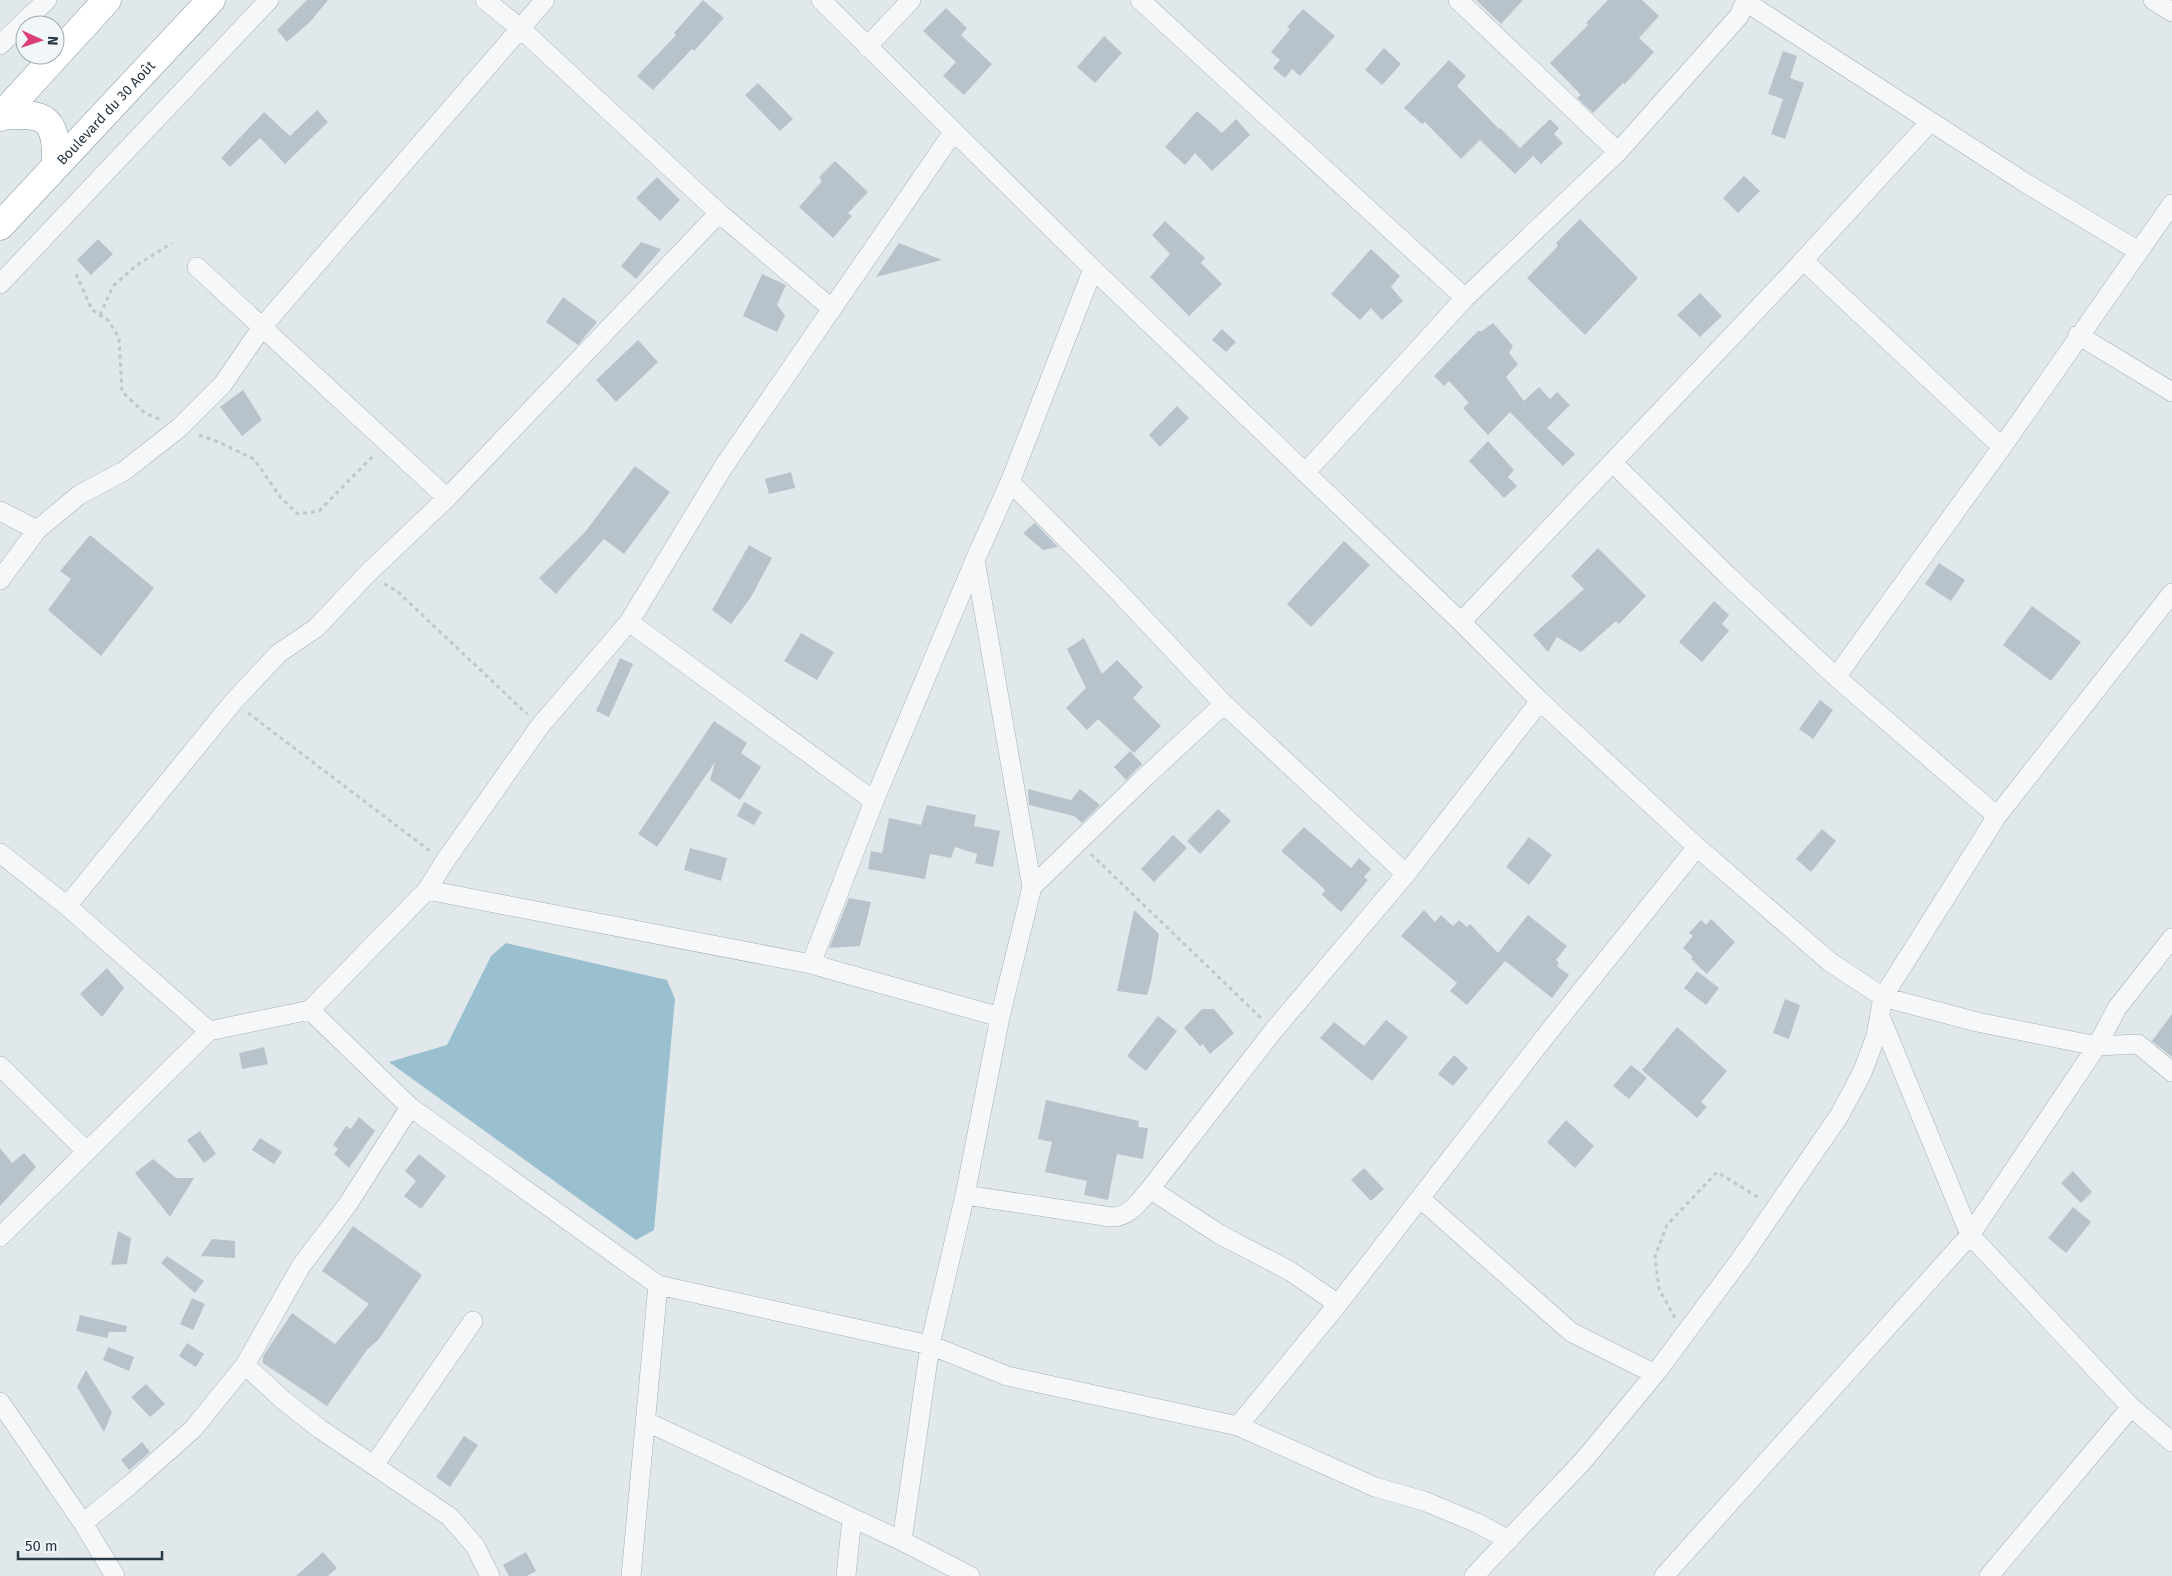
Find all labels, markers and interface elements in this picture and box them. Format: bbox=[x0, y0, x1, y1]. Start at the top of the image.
north arrow bbox=[15, 15, 65, 65]
text: N bbox=[44, 36, 61, 46]
street label: Boulevard du 30 Août bbox=[53, 56, 159, 168]
scale bar bbox=[18, 1528, 161, 1560]
text: 50 m bbox=[25, 1537, 58, 1555]

